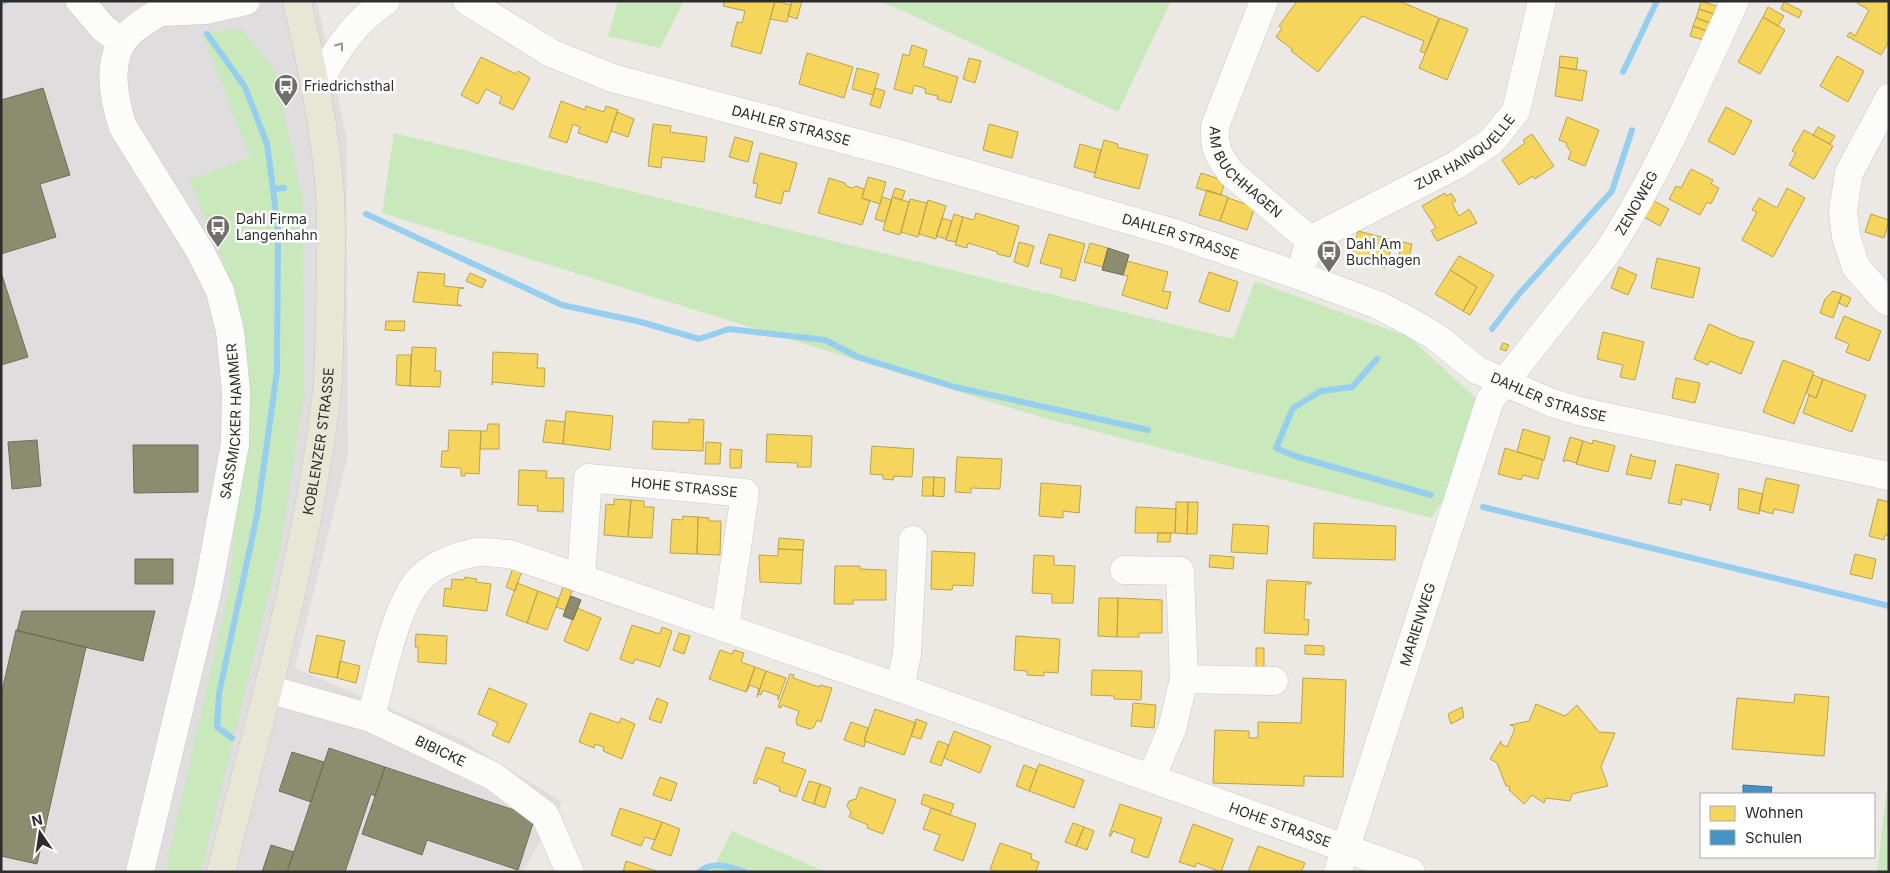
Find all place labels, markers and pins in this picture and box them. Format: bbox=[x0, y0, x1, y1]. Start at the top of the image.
bus stop icon: Friedrichsthal bbox=[273, 73, 299, 107]
place label: Friedrichsthal bbox=[304, 77, 394, 94]
place label: Dahl Firma Langenhahn bbox=[236, 210, 318, 243]
bus stop icon: Dahl Firma Langenhahn bbox=[205, 214, 231, 248]
place label: Dahl Am Buchhagen bbox=[1346, 235, 1421, 268]
bus stop icon: Dahl Am Buchhagen bbox=[1316, 239, 1342, 273]

